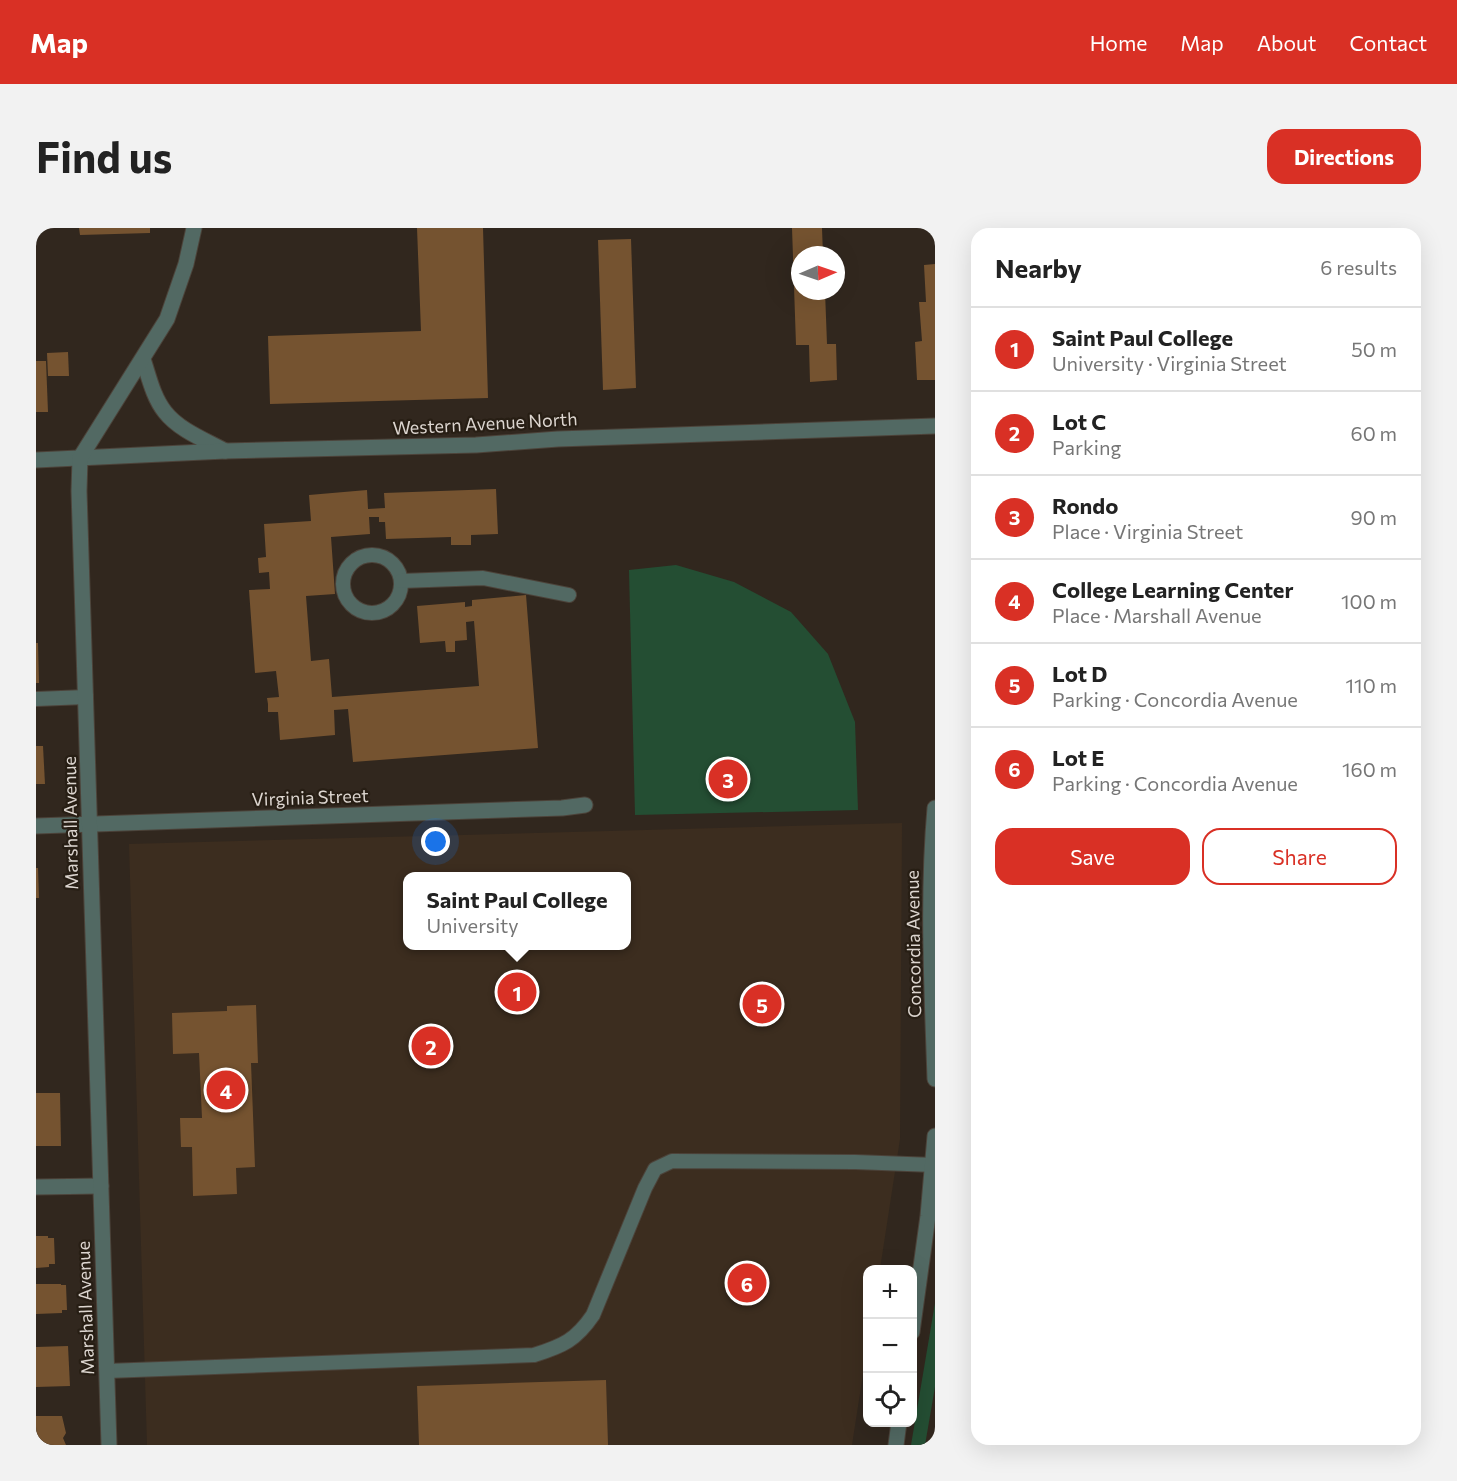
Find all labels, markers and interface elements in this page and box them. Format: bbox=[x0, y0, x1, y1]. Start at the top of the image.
text: Map bbox=[30, 25, 88, 59]
text: Home bbox=[1090, 30, 1147, 55]
text: Map bbox=[1180, 30, 1224, 55]
text: About bbox=[1257, 30, 1316, 55]
text: Contact bbox=[1349, 30, 1427, 55]
button: Directions bbox=[1267, 129, 1421, 184]
text: Find us bbox=[36, 130, 172, 182]
north arrow bbox=[791, 246, 845, 300]
text: Nearby bbox=[995, 252, 1082, 283]
text: 6 results bbox=[1320, 255, 1397, 279]
text: Saint Paul College bbox=[1052, 324, 1233, 351]
text: 1 bbox=[1010, 337, 1019, 361]
text: 50 m bbox=[1351, 337, 1397, 361]
text: University · Virginia Street bbox=[1052, 351, 1287, 375]
street label: Western Avenue North bbox=[392, 407, 578, 439]
text: Lot C bbox=[1052, 408, 1106, 435]
text: 2 bbox=[1009, 421, 1020, 445]
text: 60 m bbox=[1351, 421, 1397, 445]
text: Parking bbox=[1052, 435, 1121, 459]
text: Rondo bbox=[1052, 492, 1118, 519]
text: 3 bbox=[1009, 505, 1020, 529]
text: 90 m bbox=[1351, 505, 1397, 529]
text: Place · Virginia Street bbox=[1052, 519, 1243, 543]
text: College Learning Center bbox=[1052, 576, 1294, 603]
text: 4 bbox=[1008, 589, 1021, 613]
text: 100 m bbox=[1341, 589, 1397, 613]
text: Place · Marshall Avenue bbox=[1052, 603, 1262, 627]
text: Lot D bbox=[1052, 660, 1107, 687]
text: 5 bbox=[1009, 673, 1020, 697]
text: 110 m bbox=[1346, 673, 1397, 697]
text: Parking · Concordia Avenue bbox=[1052, 687, 1298, 711]
text: Lot E bbox=[1052, 744, 1104, 771]
street label: Marshall Avenue bbox=[58, 756, 82, 890]
pin: 3 bbox=[708, 756, 748, 802]
text: 6 bbox=[1008, 757, 1021, 781]
text: 160 m bbox=[1342, 757, 1397, 781]
text: Parking · Concordia Avenue bbox=[1052, 771, 1298, 795]
street label: Virginia Street bbox=[251, 784, 369, 810]
your location bbox=[421, 827, 450, 856]
button: Save bbox=[995, 828, 1190, 885]
button: Share bbox=[1202, 828, 1397, 885]
street label: Concordia Avenue bbox=[901, 870, 925, 1018]
popup bbox=[403, 872, 631, 950]
text: Saint Paul College bbox=[427, 886, 607, 913]
text: University bbox=[427, 913, 519, 937]
pin: 1 bbox=[498, 970, 536, 1014]
pin: 5 bbox=[742, 982, 782, 1026]
pin: 2 bbox=[412, 1024, 450, 1068]
pin: 4 bbox=[206, 1068, 246, 1112]
street label: Marshall Avenue bbox=[72, 1241, 98, 1375]
pin: 6 bbox=[728, 1260, 766, 1306]
map controls bbox=[863, 1265, 917, 1427]
button: + bbox=[863, 1265, 917, 1319]
button: − bbox=[863, 1319, 917, 1373]
button: locate bbox=[863, 1373, 917, 1427]

